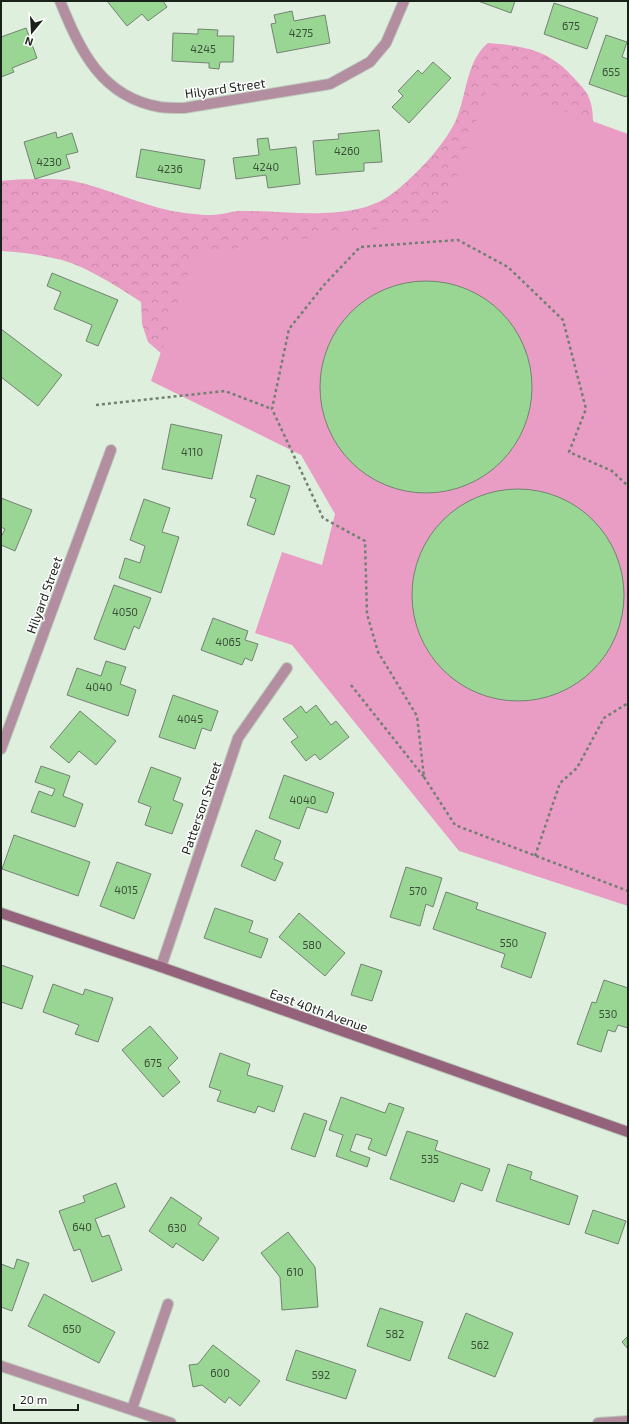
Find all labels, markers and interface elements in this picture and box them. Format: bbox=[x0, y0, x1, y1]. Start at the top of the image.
north arrow bbox=[12, 12, 52, 52]
house number: 675 bbox=[562, 19, 580, 32]
house number: 4275 bbox=[289, 26, 313, 39]
text: N bbox=[23, 35, 35, 49]
house number: 4245 bbox=[190, 42, 216, 55]
house number: 655 bbox=[602, 65, 620, 78]
street label: Hilyard Street bbox=[184, 74, 266, 102]
house number: 4260 bbox=[334, 144, 360, 157]
house number: 4230 bbox=[36, 155, 62, 168]
house number: 4240 bbox=[253, 160, 279, 173]
house number: 4236 bbox=[157, 162, 183, 175]
house number: 4110 bbox=[181, 445, 203, 458]
street label: Hilyard Street bbox=[23, 554, 65, 636]
house number: 4050 bbox=[112, 605, 138, 618]
house number: 4065 bbox=[215, 635, 241, 648]
house number: 4040 bbox=[86, 680, 112, 693]
house number: 4045 bbox=[177, 712, 203, 725]
street label: Patterson Street bbox=[178, 759, 224, 857]
house number: 4040 bbox=[290, 793, 316, 806]
house number: 4015 bbox=[114, 883, 138, 896]
house number: 570 bbox=[409, 884, 427, 897]
house number: 550 bbox=[500, 936, 518, 949]
house number: 580 bbox=[302, 938, 322, 951]
street label: East 40th Avenue bbox=[268, 985, 370, 1035]
house number: 530 bbox=[599, 1007, 617, 1020]
house number: 675 bbox=[144, 1056, 162, 1069]
house number: 535 bbox=[421, 1152, 439, 1165]
house number: 640 bbox=[72, 1220, 92, 1233]
house number: 630 bbox=[167, 1221, 187, 1234]
house number: 610 bbox=[286, 1265, 304, 1278]
house number: 650 bbox=[63, 1322, 81, 1335]
house number: 582 bbox=[386, 1327, 404, 1340]
house number: 562 bbox=[471, 1338, 489, 1351]
house number: 600 bbox=[210, 1366, 230, 1379]
house number: 592 bbox=[312, 1368, 330, 1381]
scale bar bbox=[14, 1386, 78, 1412]
text: 20 m bbox=[20, 1392, 47, 1406]

